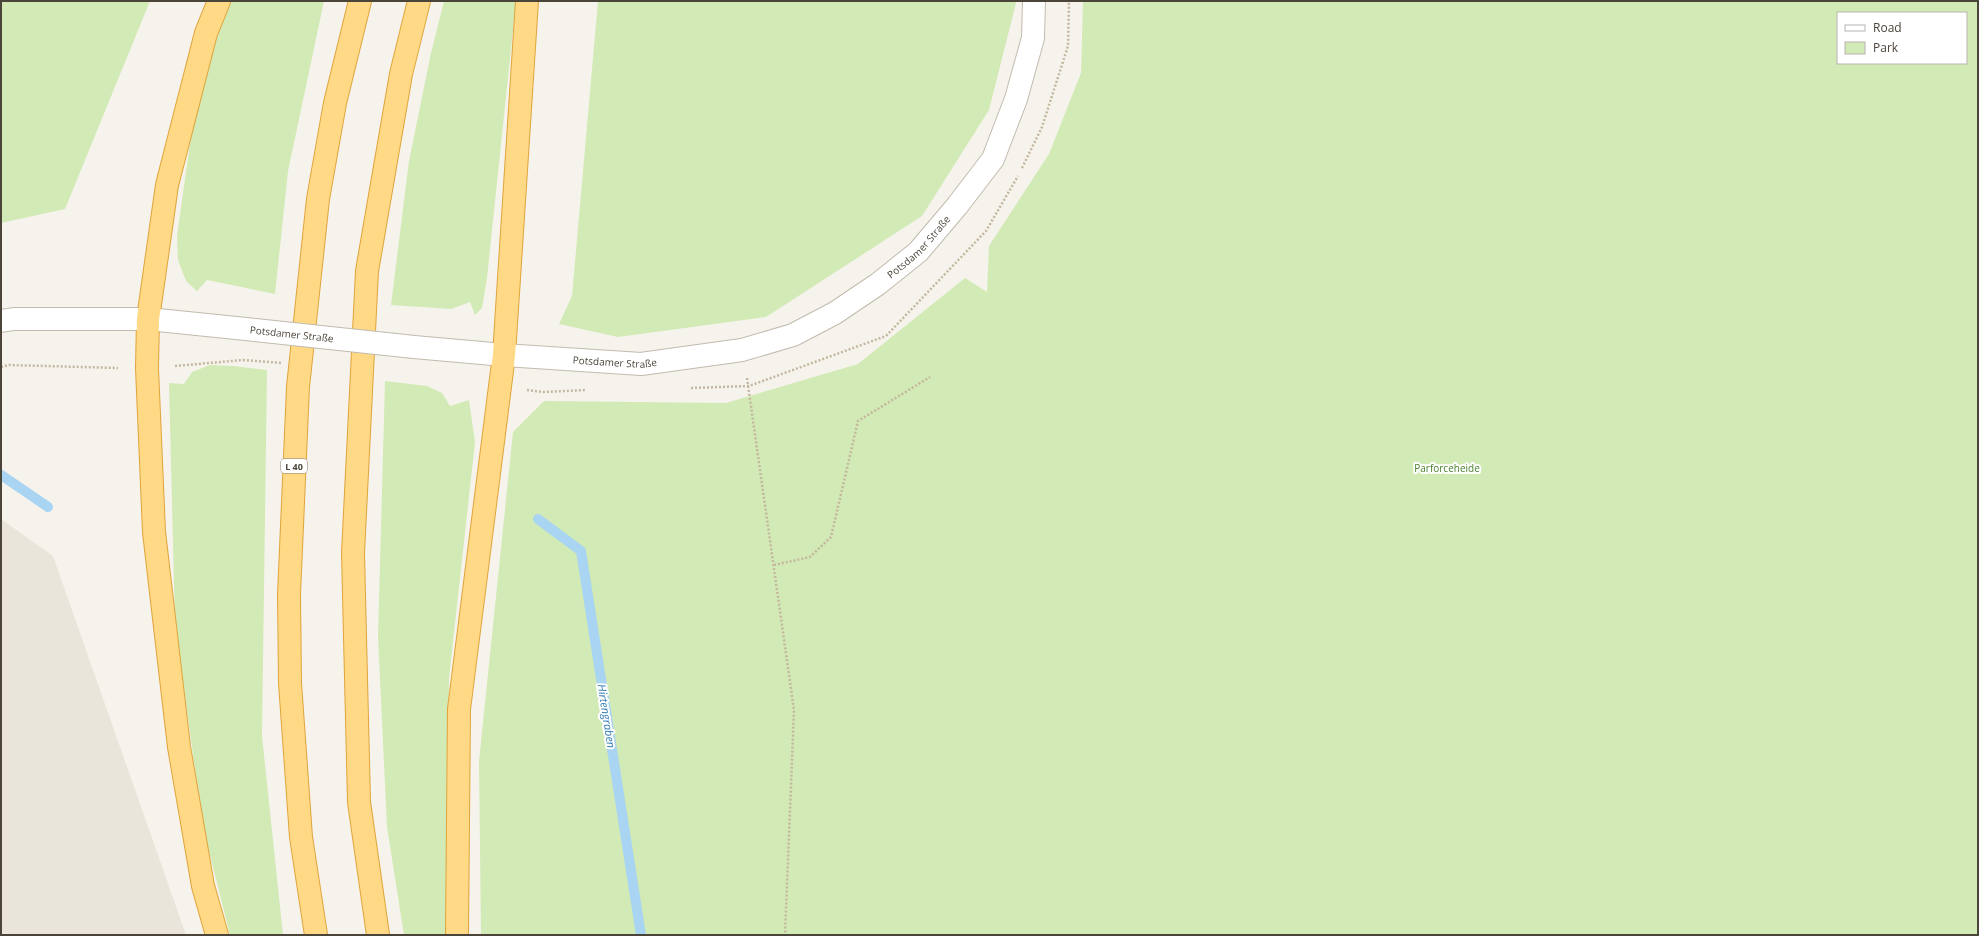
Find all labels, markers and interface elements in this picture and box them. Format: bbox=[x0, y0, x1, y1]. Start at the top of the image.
legend bbox=[1837, 12, 1967, 64]
text: Road bbox=[1873, 19, 1902, 36]
text: Park bbox=[1873, 39, 1899, 56]
street label: Potsdamer Straße bbox=[884, 212, 953, 281]
street label: Potsdamer Straße bbox=[249, 322, 335, 345]
street label: Potsdamer Straße bbox=[572, 353, 658, 371]
road number: L 40 bbox=[281, 459, 307, 473]
park label: Parforceheide bbox=[1414, 461, 1480, 475]
water label: Hirtengraben bbox=[595, 683, 619, 749]

